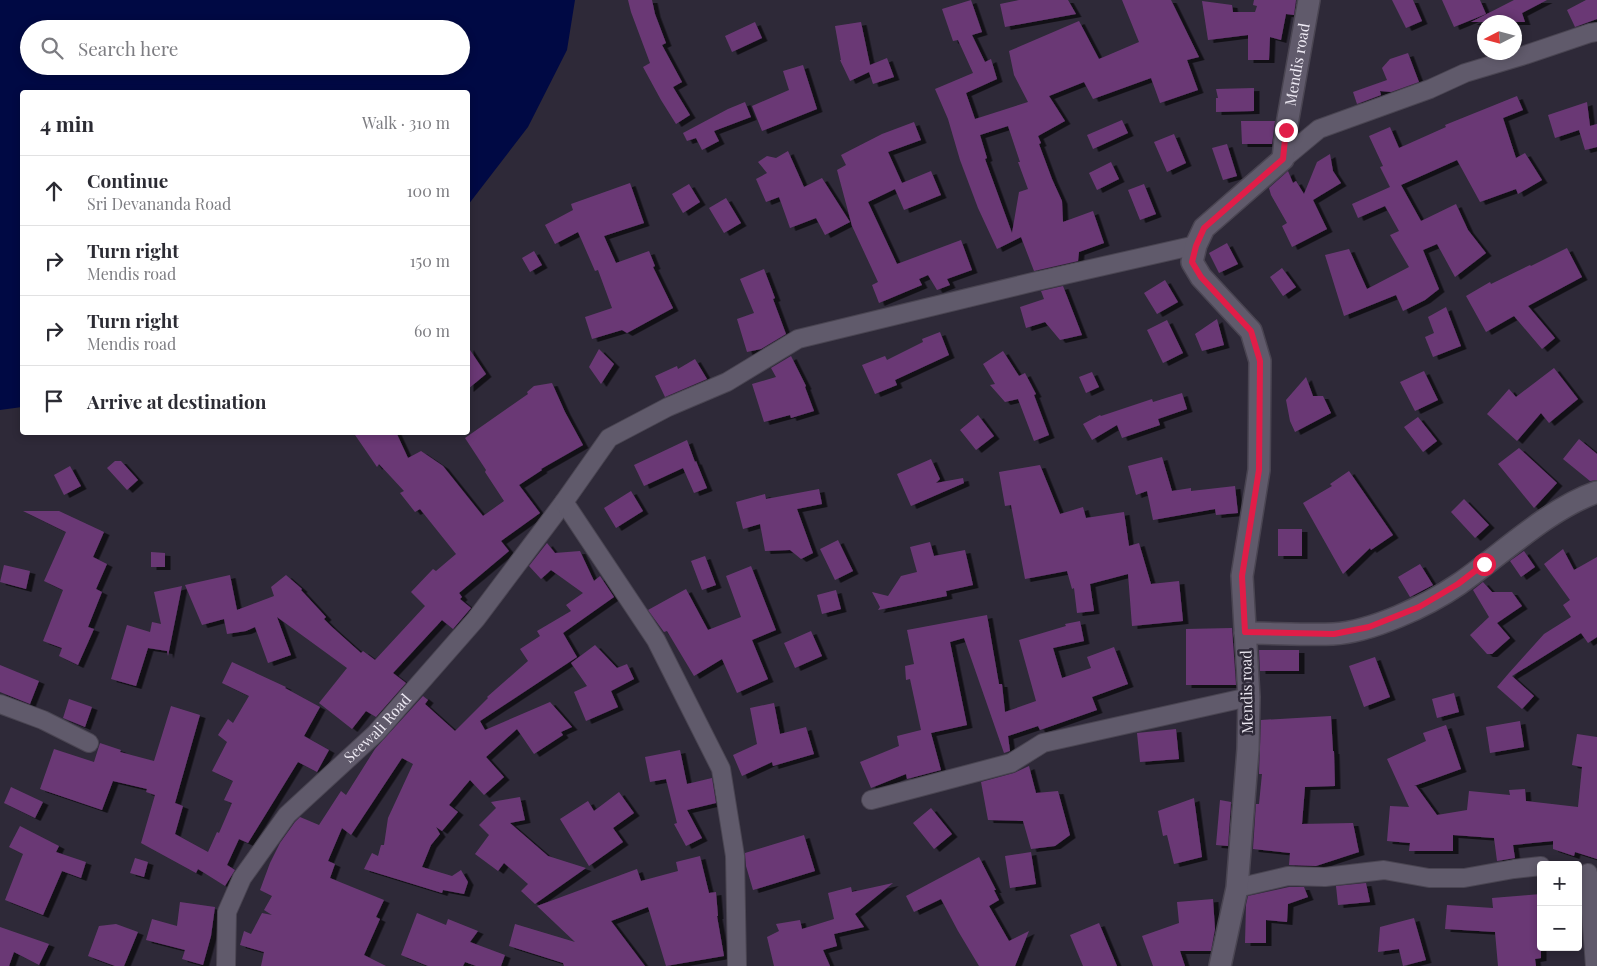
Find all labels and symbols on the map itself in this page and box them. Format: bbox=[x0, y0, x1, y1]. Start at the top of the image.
north arrow bbox=[1477, 15, 1522, 60]
street label: Mendis road bbox=[1279, 21, 1314, 107]
route end bbox=[1275, 119, 1298, 142]
route start bbox=[1473, 553, 1496, 576]
street label: Mendis road bbox=[1235, 650, 1257, 734]
street label: Seewali Road bbox=[339, 689, 415, 767]

